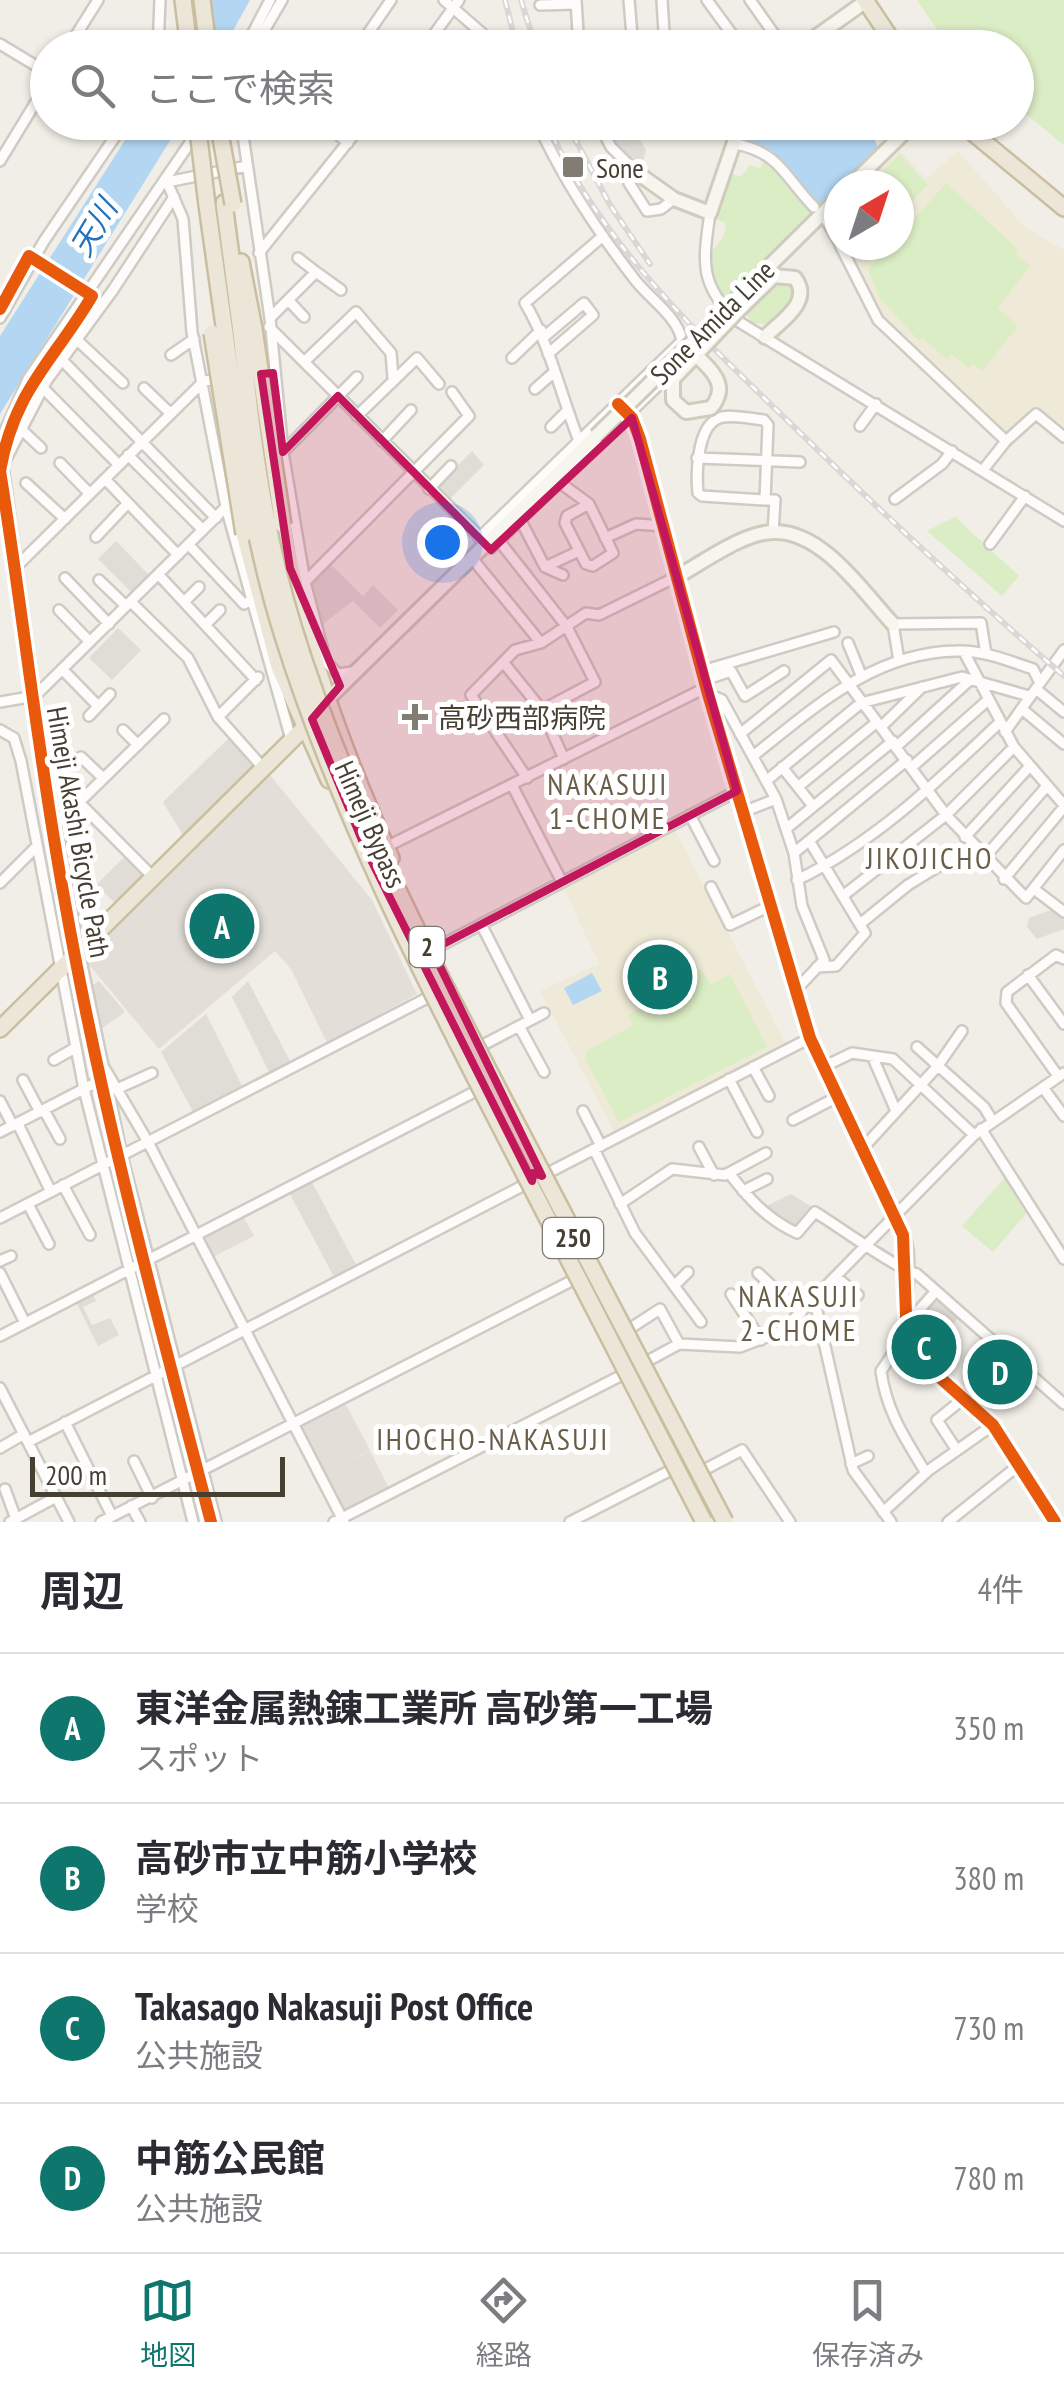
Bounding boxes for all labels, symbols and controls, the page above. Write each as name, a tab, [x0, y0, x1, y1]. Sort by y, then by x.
search box	[30, 30, 1034, 140]
icon: search	[65, 58, 120, 113]
text: ここで検索	[145, 63, 335, 112]
place label: Sone	[596, 149, 644, 186]
marker: Sone	[560, 154, 586, 180]
north arrow	[824, 170, 914, 260]
water label: 天川	[61, 189, 127, 263]
street label: Sone Amida Line	[642, 252, 782, 392]
your location	[417, 517, 468, 568]
place label: 高砂西部病院	[438, 699, 606, 736]
street label: Himeji Akashi Bicycle Path	[39, 704, 119, 960]
marker: 高砂西部病院	[402, 704, 428, 730]
street label: Himeji Bypass	[327, 755, 415, 893]
district label: NAKASUJI 1-CHOME	[547, 764, 669, 837]
district label: JIKOJICHO	[865, 838, 994, 877]
pin: A	[190, 888, 254, 964]
road number: 2	[410, 927, 444, 967]
pin: B	[628, 940, 692, 1014]
road number: 250	[543, 1218, 603, 1258]
district label: NAKASUJI 2-CHOME	[738, 1276, 860, 1349]
pin: C	[892, 1310, 956, 1384]
pin: D	[968, 1334, 1032, 1410]
district label: IHOCHO-NAKASUJI	[376, 1419, 610, 1458]
scale bar	[30, 1452, 285, 1496]
text: 200 m	[45, 1456, 107, 1493]
text: 周辺	[40, 1563, 124, 1618]
text: 4件	[978, 1568, 1024, 1610]
text: 東洋金属熱錬工業所 高砂第一工場	[135, 1683, 713, 1732]
text: A	[64, 1707, 81, 1749]
text: 350 m	[953, 1707, 1024, 1749]
text: スポット	[135, 1737, 263, 1779]
text: 高砂市立中筋小学校	[135, 1833, 477, 1882]
text: B	[65, 1857, 80, 1899]
text: 380 m	[953, 1857, 1024, 1899]
text: 学校	[135, 1887, 199, 1929]
text: Takasago Nakasuji Post Office	[135, 1981, 533, 2030]
text: C	[65, 2007, 80, 2049]
text: 730 m	[953, 2007, 1024, 2049]
text: 公共施設	[135, 2034, 263, 2076]
text: 中筋公民館	[135, 2133, 325, 2182]
text: D	[64, 2157, 81, 2199]
text: 780 m	[953, 2157, 1024, 2199]
text: 公共施設	[135, 2187, 263, 2229]
tab: 地図	[140, 2273, 196, 2373]
tab: 経路	[476, 2273, 532, 2373]
tab: 保存済み	[812, 2273, 924, 2373]

